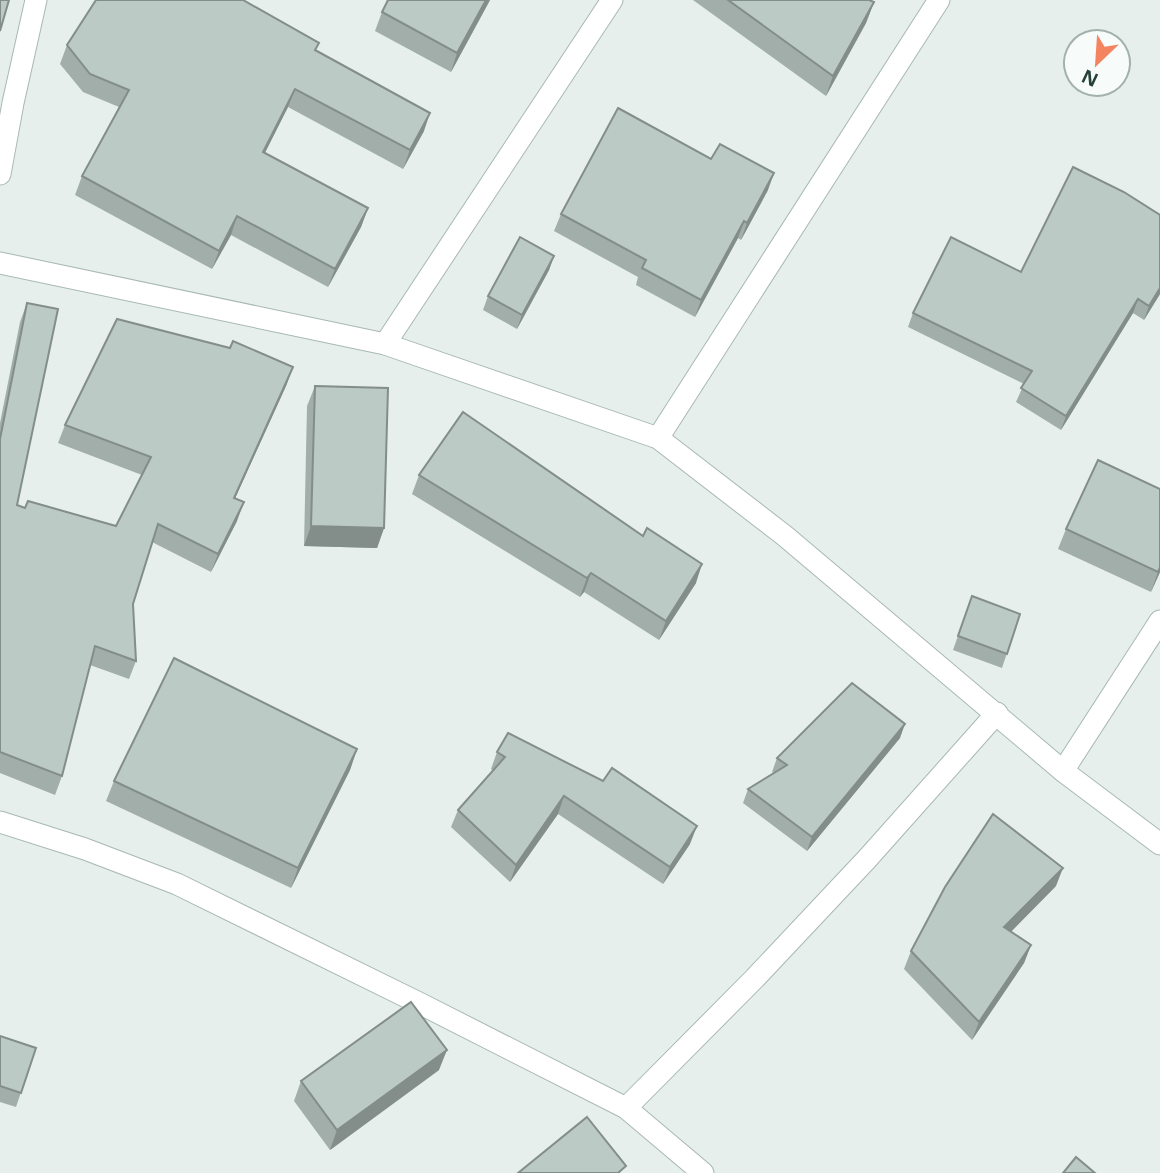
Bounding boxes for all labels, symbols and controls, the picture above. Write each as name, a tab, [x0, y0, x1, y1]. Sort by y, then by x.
north arrow	[1062, 28, 1132, 98]
text: N	[1077, 63, 1102, 93]

